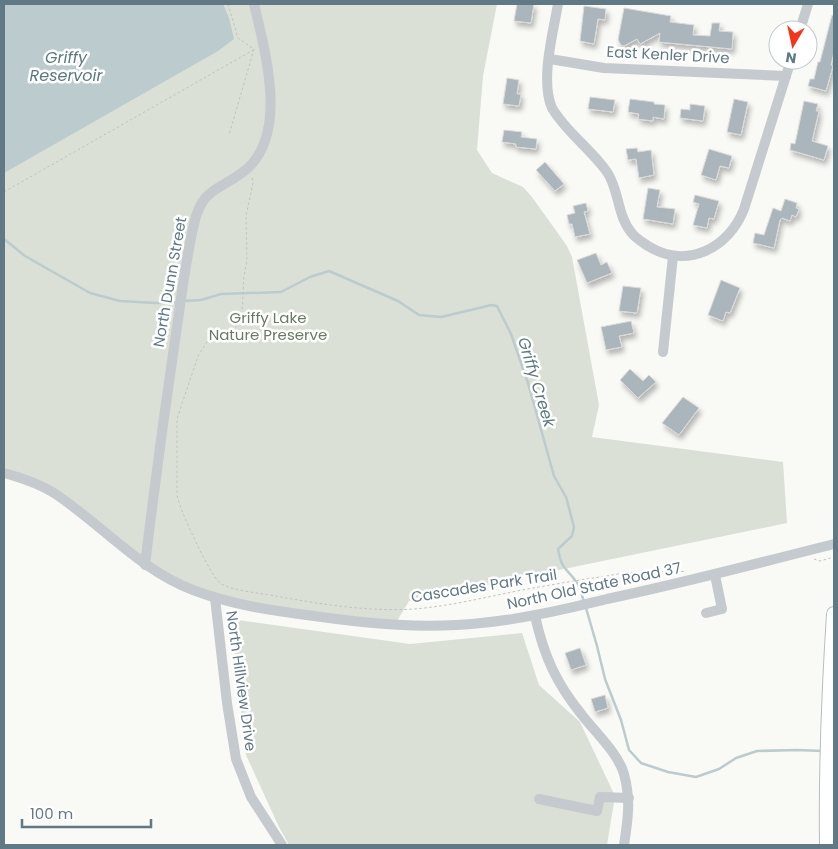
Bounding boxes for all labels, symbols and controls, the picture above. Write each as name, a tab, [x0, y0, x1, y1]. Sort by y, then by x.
north arrow	[768, 20, 818, 70]
street label: East Kenler Drive	[606, 41, 730, 68]
water label: Griffy Reservoir	[29, 46, 104, 87]
text: N	[784, 47, 798, 69]
street label: North Dunn Street	[148, 215, 191, 349]
park label: Griffy Lake Nature Preserve	[209, 307, 327, 345]
water label: Griffy Creek	[512, 334, 561, 431]
street label: North Old State Road 37	[505, 557, 683, 614]
street label: Cascades Park Trail	[409, 564, 558, 607]
street label: North Hillview Drive	[221, 609, 262, 752]
scale bar	[22, 796, 151, 828]
text: 100 m	[30, 803, 73, 824]

